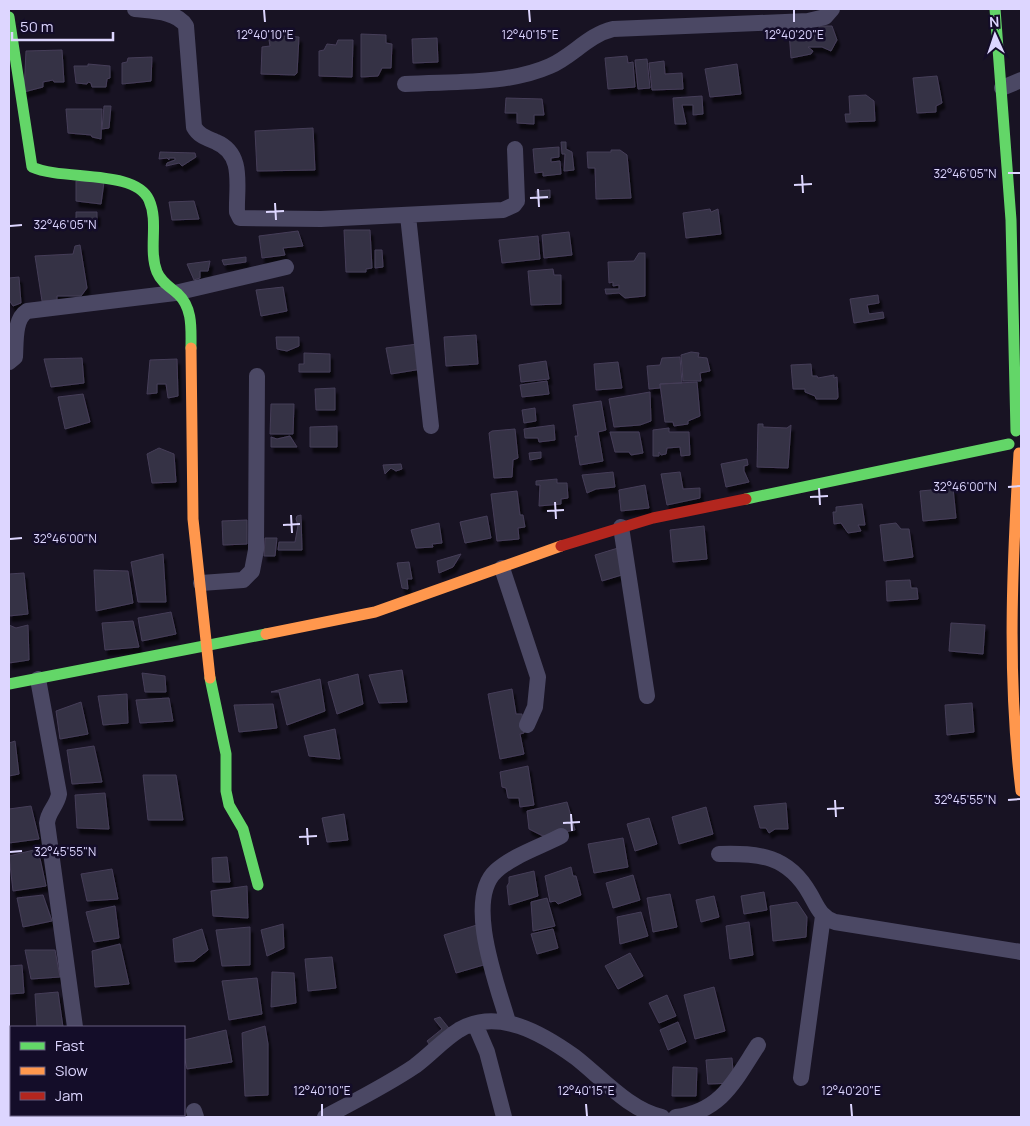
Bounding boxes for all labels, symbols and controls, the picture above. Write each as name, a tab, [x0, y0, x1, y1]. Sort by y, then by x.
scale bar	[12, 10, 114, 42]
north arrow	[970, 10, 1020, 60]
text: N	[989, 12, 1000, 31]
text: 50 m	[20, 16, 54, 37]
text: 12°40'10"E	[236, 26, 294, 43]
text: 12°40'15"E	[501, 26, 559, 43]
text: 12°40'20"E	[764, 26, 824, 43]
text: 32°46'05"N	[933, 165, 997, 182]
text: 32°46'05"N	[33, 216, 97, 233]
text: 32°46'00"N	[933, 478, 997, 495]
text: 32°46'00"N	[33, 530, 97, 547]
text: 32°45'55"N	[934, 791, 996, 808]
text: 32°45'55"N	[34, 843, 96, 860]
legend	[10, 1026, 185, 1116]
text: Fast	[55, 1035, 84, 1056]
text: Slow	[55, 1060, 88, 1081]
text: 12°40'10"E	[293, 1082, 351, 1099]
text: 12°40'15"E	[557, 1082, 615, 1099]
text: 12°40'20"E	[821, 1082, 881, 1099]
text: Jam	[55, 1085, 83, 1106]

